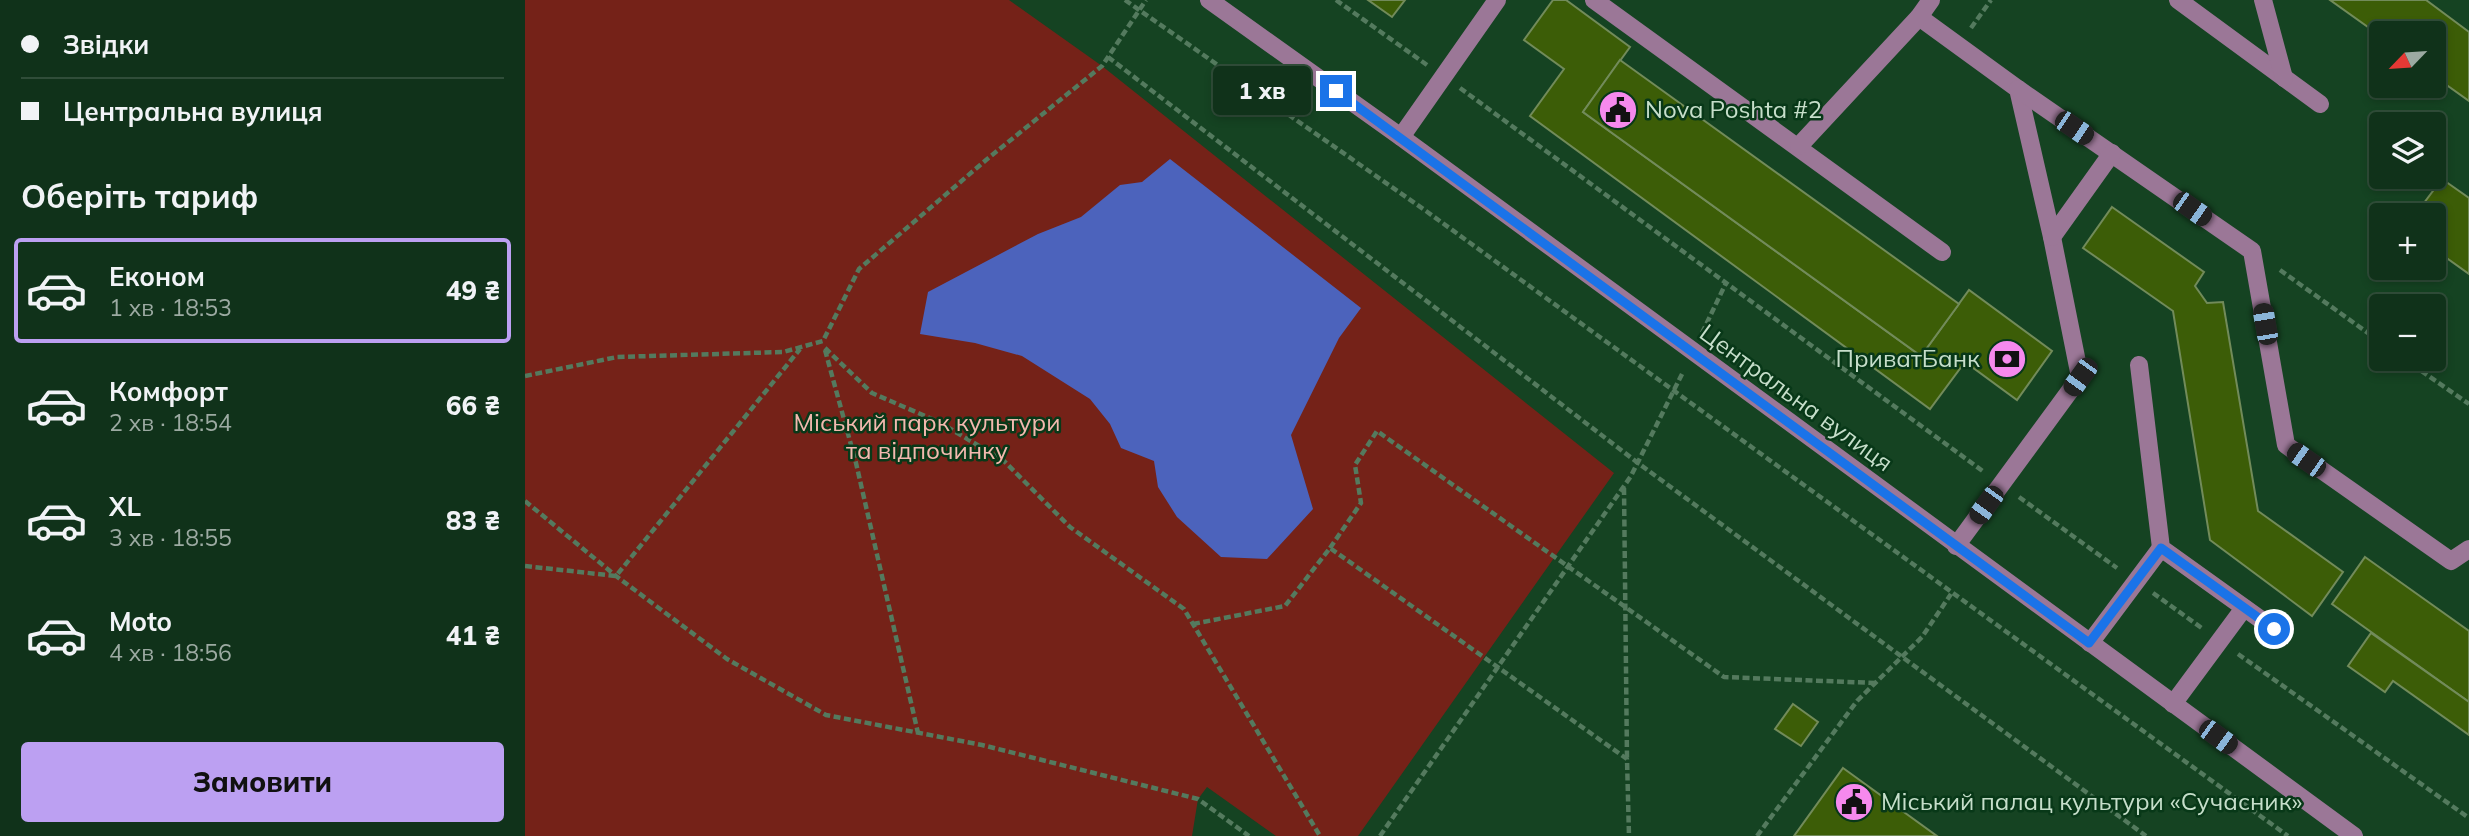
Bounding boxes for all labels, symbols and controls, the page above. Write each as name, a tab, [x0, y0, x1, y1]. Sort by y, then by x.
north arrow	[2369, 21, 2447, 98]
map controls	[2369, 21, 2446, 371]
text: Звідки	[63, 28, 149, 61]
callout: 1 хв	[1213, 66, 1311, 116]
route end	[1320, 75, 1352, 107]
text: 1 хв	[1238, 76, 1286, 105]
public building icon: Nova Poshta #2	[1597, 89, 1639, 131]
place label: Nova Poshta #2	[1645, 94, 1822, 124]
text: Центральна вулиця	[63, 95, 323, 128]
car	[2051, 108, 2098, 148]
button: layers	[2369, 112, 2446, 189]
text: Оберіть тариф	[21, 176, 258, 216]
car	[2169, 188, 2216, 230]
button: +	[2369, 203, 2446, 280]
icon: car	[25, 259, 88, 322]
text: Економ	[109, 260, 205, 293]
text: 49 ₴	[446, 274, 500, 307]
text: 1 хв · 18:53	[109, 293, 232, 322]
button: −	[2369, 294, 2446, 371]
car	[2252, 301, 2279, 347]
street label: Центральна вулиця	[1694, 317, 1899, 477]
bank icon: ПриватБанк	[1986, 338, 2028, 380]
place label: ПриватБанк	[1836, 343, 1980, 373]
car	[2060, 354, 2101, 400]
icon: car	[25, 374, 88, 437]
text: Комфорт	[109, 375, 228, 408]
text: 66 ₴	[446, 389, 500, 422]
park label: Міський парк культури та відпочинку	[794, 407, 1060, 465]
text: 2 хв · 18:54	[109, 408, 232, 437]
car	[2283, 439, 2330, 481]
car	[1966, 482, 2007, 528]
icon: car	[25, 489, 88, 552]
text: XL	[109, 490, 141, 523]
text: 83 ₴	[446, 504, 500, 537]
text: 3 хв · 18:55	[109, 523, 232, 552]
icon: car	[25, 604, 88, 667]
text: Moto	[109, 605, 172, 638]
route start	[2258, 613, 2290, 645]
text: 41 ₴	[446, 619, 500, 652]
text: 4 хв · 18:56	[109, 638, 232, 667]
car	[2195, 716, 2242, 758]
button: Замовити	[21, 742, 504, 822]
public building icon: Міський палац культури «Сучасник»	[1833, 781, 1875, 823]
place label: Міський палац культури «Сучасник»	[1881, 786, 2303, 816]

